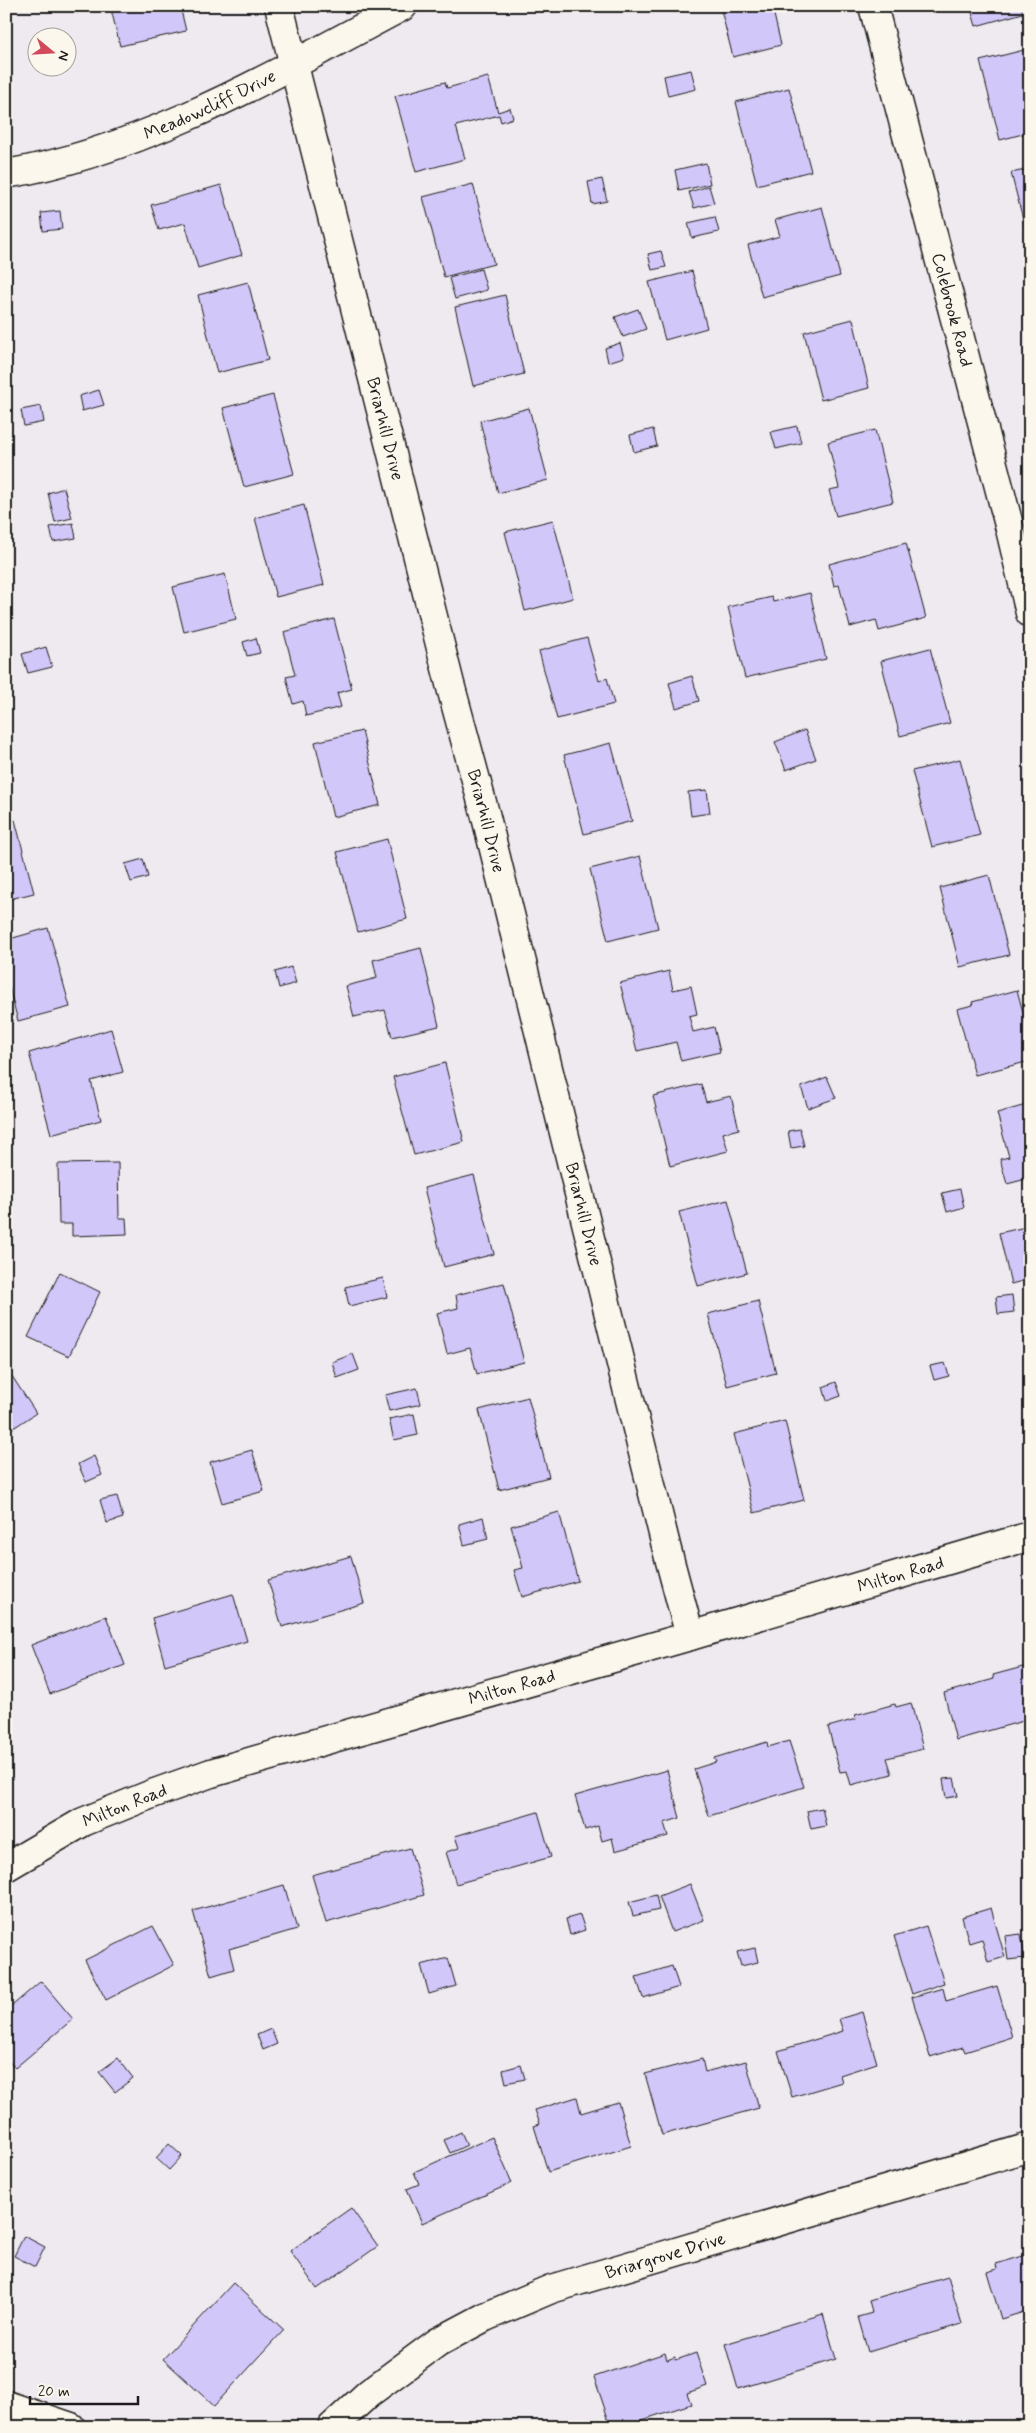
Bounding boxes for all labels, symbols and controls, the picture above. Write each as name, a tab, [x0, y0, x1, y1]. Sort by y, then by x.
north arrow	[28, 28, 78, 78]
text: N	[53, 48, 73, 63]
street label: Meadowcliff Drive	[140, 65, 281, 146]
street label: Colebrook Road	[925, 250, 978, 370]
street label: Briarhill Drive	[360, 375, 409, 483]
street label: Briarhill Drive	[461, 767, 510, 875]
street label: Briarhill Drive	[559, 1160, 607, 1269]
street label: Milton Road	[855, 1551, 947, 1599]
street label: Milton Road	[466, 1664, 558, 1712]
street label: Milton Road	[79, 1779, 170, 1834]
street label: Briargrove Drive	[602, 2227, 729, 2285]
scale bar	[30, 2373, 138, 2405]
text: 20 m	[38, 2382, 70, 2402]

